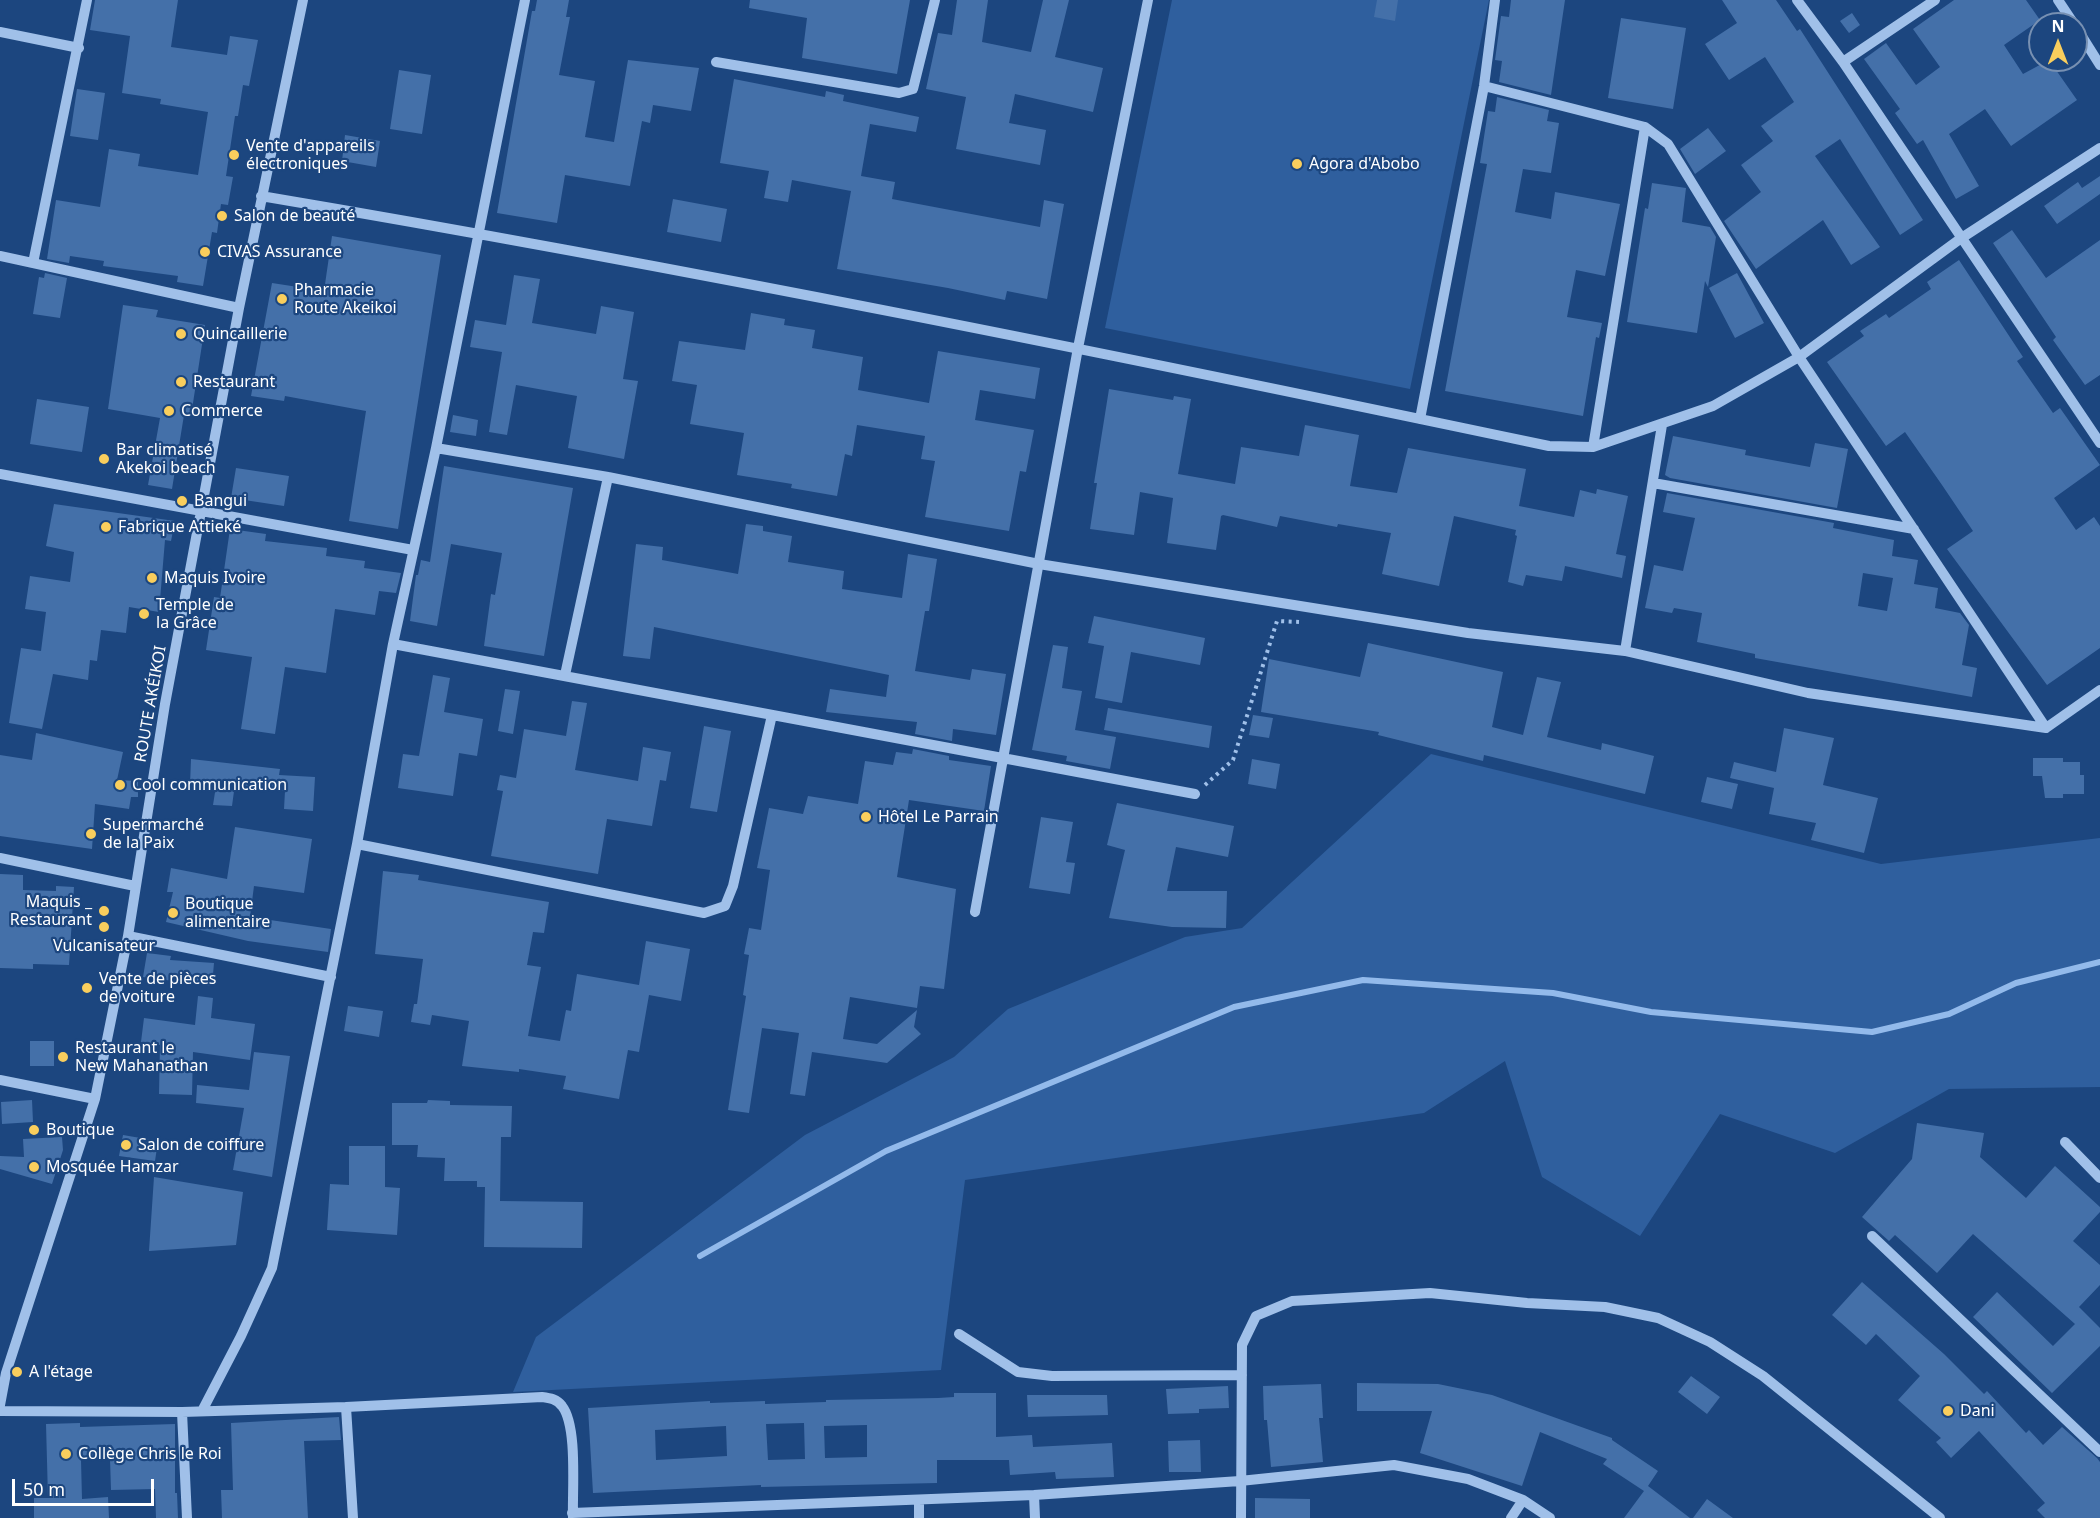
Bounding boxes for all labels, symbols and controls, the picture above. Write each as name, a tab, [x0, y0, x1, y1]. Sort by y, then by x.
north arrow	[2028, 12, 2088, 72]
text: N	[2051, 15, 2065, 37]
place label: Vente d'appareils électroniques	[246, 136, 375, 174]
marker: Vente d'appareils électroniques	[227, 148, 241, 162]
place label: Agora d'Abobo	[1309, 154, 1420, 174]
marker: Agora d'Abobo	[1290, 157, 1304, 171]
place label: Salon de beauté	[234, 206, 355, 226]
marker: Salon de beauté	[215, 209, 229, 223]
place label: CIVAS Assurance	[217, 242, 342, 262]
marker: CIVAS Assurance	[198, 245, 212, 259]
place label: Pharmacie Route Akeikoi	[294, 280, 397, 318]
marker: Pharmacie Route Akeikoi	[275, 292, 289, 306]
place label: Quincaillerie	[193, 324, 287, 344]
marker: Quincaillerie	[174, 327, 188, 341]
place label: Restaurant	[193, 372, 275, 392]
marker: Restaurant	[174, 375, 188, 389]
place label: Commerce	[181, 401, 263, 421]
marker: Commerce	[162, 404, 176, 418]
place label: Bar climatisé Akekoi beach	[116, 440, 216, 478]
marker: Bar climatisé Akekoi beach	[97, 452, 111, 466]
place label: Bangui	[194, 491, 247, 511]
marker: Bangui	[175, 494, 189, 508]
place label: Fabrique Attieké	[118, 517, 241, 537]
marker: Fabrique Attieké	[99, 520, 113, 534]
place label: Maquis Ivoire	[164, 568, 266, 588]
marker: Maquis Ivoire	[145, 571, 159, 585]
place label: Temple de la Grâce	[156, 595, 234, 633]
marker: Temple de la Grâce	[137, 607, 151, 621]
street label: ROUTE AKÉIKOI	[131, 644, 171, 764]
place label: Cool communication	[132, 775, 287, 795]
marker: Cool communication	[113, 778, 127, 792]
place label: Hôtel Le Parrain	[878, 807, 999, 827]
marker: Hôtel Le Parrain	[859, 810, 873, 824]
place label: Supermarché de la Paix	[103, 815, 204, 853]
marker: Supermarché de la Paix	[84, 827, 98, 841]
place label: Maquis _ Restaurant	[10, 892, 92, 930]
place label: Boutique alimentaire	[185, 894, 270, 932]
marker: Maquis _ Restaurant	[97, 904, 111, 918]
marker: Boutique alimentaire	[166, 906, 180, 920]
marker: Vulcanisateur	[97, 920, 111, 934]
place label: Vulcanisateur	[53, 936, 155, 956]
place label: Vente de pièces de voiture	[99, 969, 217, 1007]
marker: Vente de pièces de voiture	[80, 981, 94, 995]
place label: Restaurant le New Mahanathan	[75, 1038, 208, 1076]
marker: Restaurant le New Mahanathan	[56, 1050, 70, 1064]
place label: Boutique	[46, 1120, 115, 1140]
marker: Boutique	[27, 1123, 41, 1137]
place label: Salon de coiffure	[138, 1135, 264, 1155]
marker: Salon de coiffure	[119, 1138, 133, 1152]
place label: Mosquée Hamzar	[46, 1157, 179, 1177]
marker: Mosquée Hamzar	[27, 1160, 41, 1174]
place label: A l'étage	[29, 1362, 93, 1382]
marker: A l'étage	[10, 1365, 24, 1379]
place label: Dani	[1960, 1401, 1995, 1421]
marker: Dani	[1941, 1404, 1955, 1418]
place label: Collège Chris le Roi	[78, 1444, 222, 1464]
marker: Collège Chris le Roi	[59, 1447, 73, 1461]
scale bar	[15, 1467, 158, 1505]
text: 50 m	[23, 1477, 65, 1501]

